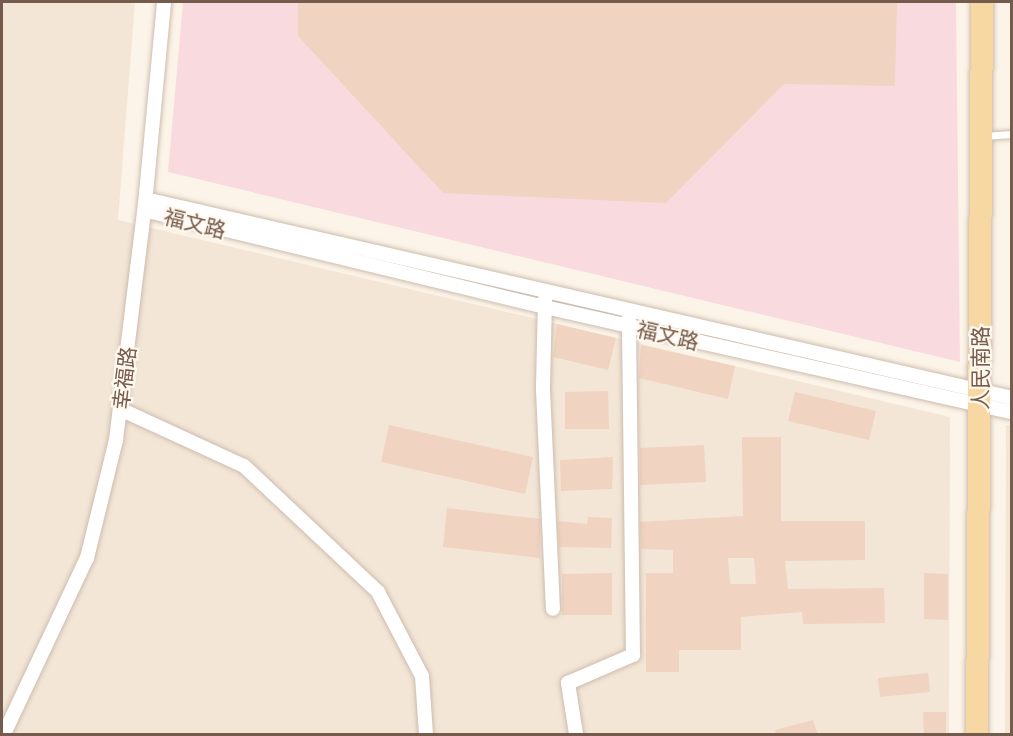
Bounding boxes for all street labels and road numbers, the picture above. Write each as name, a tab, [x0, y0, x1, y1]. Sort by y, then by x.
street label: 福文路	[161, 203, 229, 243]
street label: 福文路	[634, 316, 702, 354]
street label: 人民南路	[967, 326, 993, 410]
street label: 幸福路	[108, 345, 140, 411]

